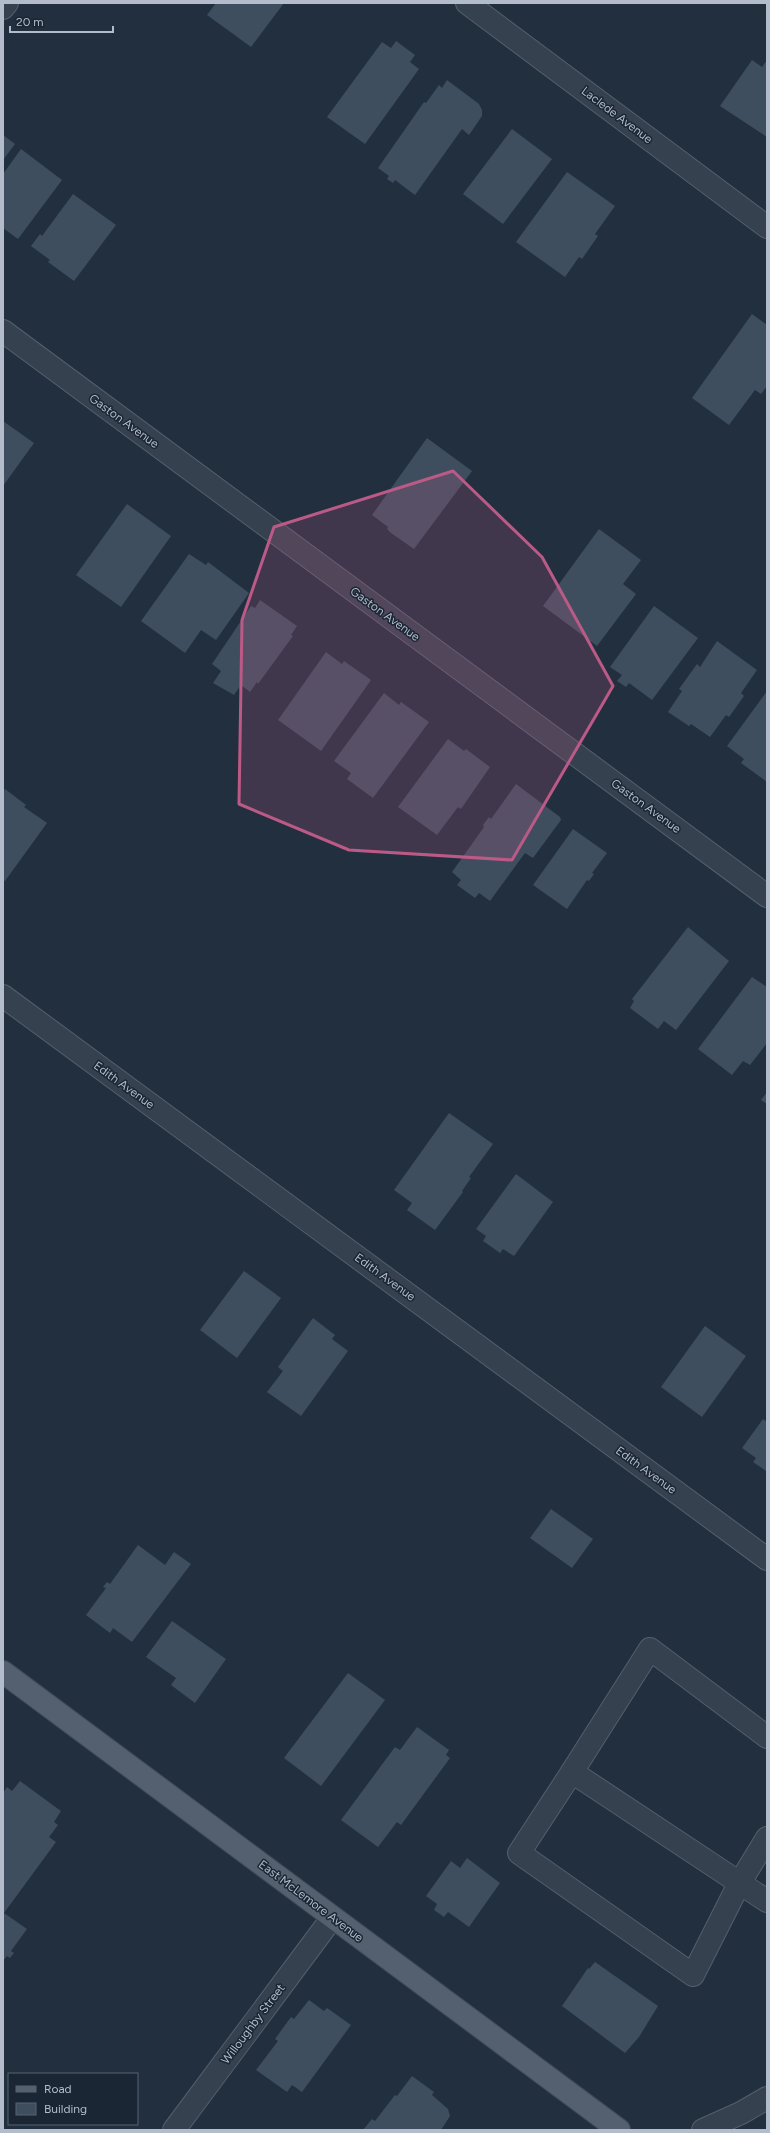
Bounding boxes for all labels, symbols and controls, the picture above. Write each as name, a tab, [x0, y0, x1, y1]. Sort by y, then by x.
scale bar	[10, 8, 113, 34]
text: 20 m	[16, 15, 44, 29]
street label: Laclede Avenue	[579, 84, 656, 146]
street label: Gaston Avenue	[86, 391, 162, 451]
street label: Gaston Avenue	[347, 584, 423, 644]
street label: Gaston Avenue	[608, 776, 684, 836]
street label: Edith Avenue	[91, 1058, 157, 1112]
street label: Edith Avenue	[352, 1250, 418, 1304]
street label: Edith Avenue	[613, 1443, 679, 1497]
street label: East McLemore Avenue	[256, 1857, 366, 1945]
street label: Willoughby Street	[218, 1981, 288, 2067]
legend	[8, 2073, 138, 2125]
text: Road	[44, 2082, 72, 2096]
text: Building	[44, 2102, 87, 2116]

